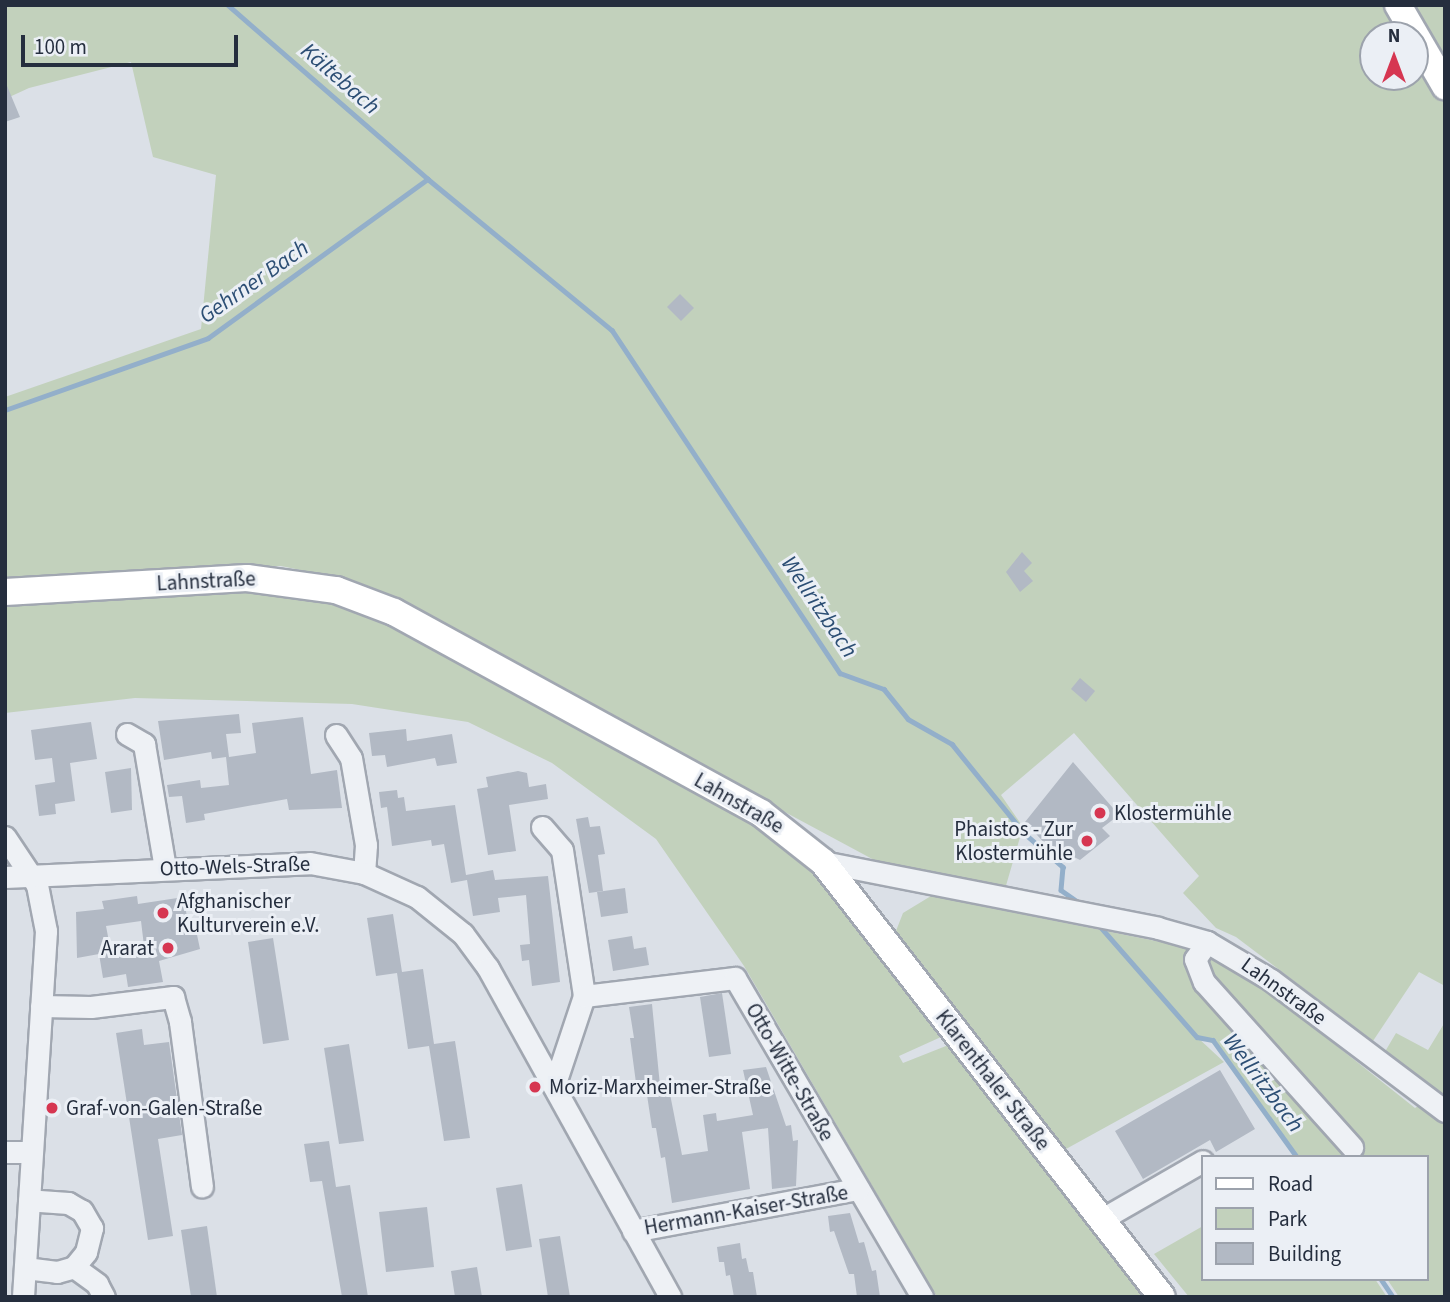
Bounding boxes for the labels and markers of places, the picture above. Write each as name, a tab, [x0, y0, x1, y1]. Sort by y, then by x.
place label: Klostermühle	[1114, 800, 1232, 826]
marker: Klostermühle	[1092, 805, 1108, 821]
place label: Phaistos - Zur Klostermühle	[954, 816, 1073, 866]
marker: Phaistos - Zur Klostermühle	[1079, 833, 1095, 849]
place label: Afghanischer Kulturverein e.V.	[177, 888, 319, 938]
marker: Afghanischer Kulturverein e.V.	[155, 905, 171, 921]
place label: Ararat	[101, 935, 154, 961]
marker: Ararat	[160, 940, 176, 956]
place label: Moriz-Marxheimer-Straße	[549, 1074, 771, 1100]
marker: Moriz-Marxheimer-Straße	[527, 1079, 543, 1095]
place label: Graf-von-Galen-Straße	[66, 1095, 262, 1121]
marker: Graf-von-Galen-Straße	[44, 1100, 60, 1116]

